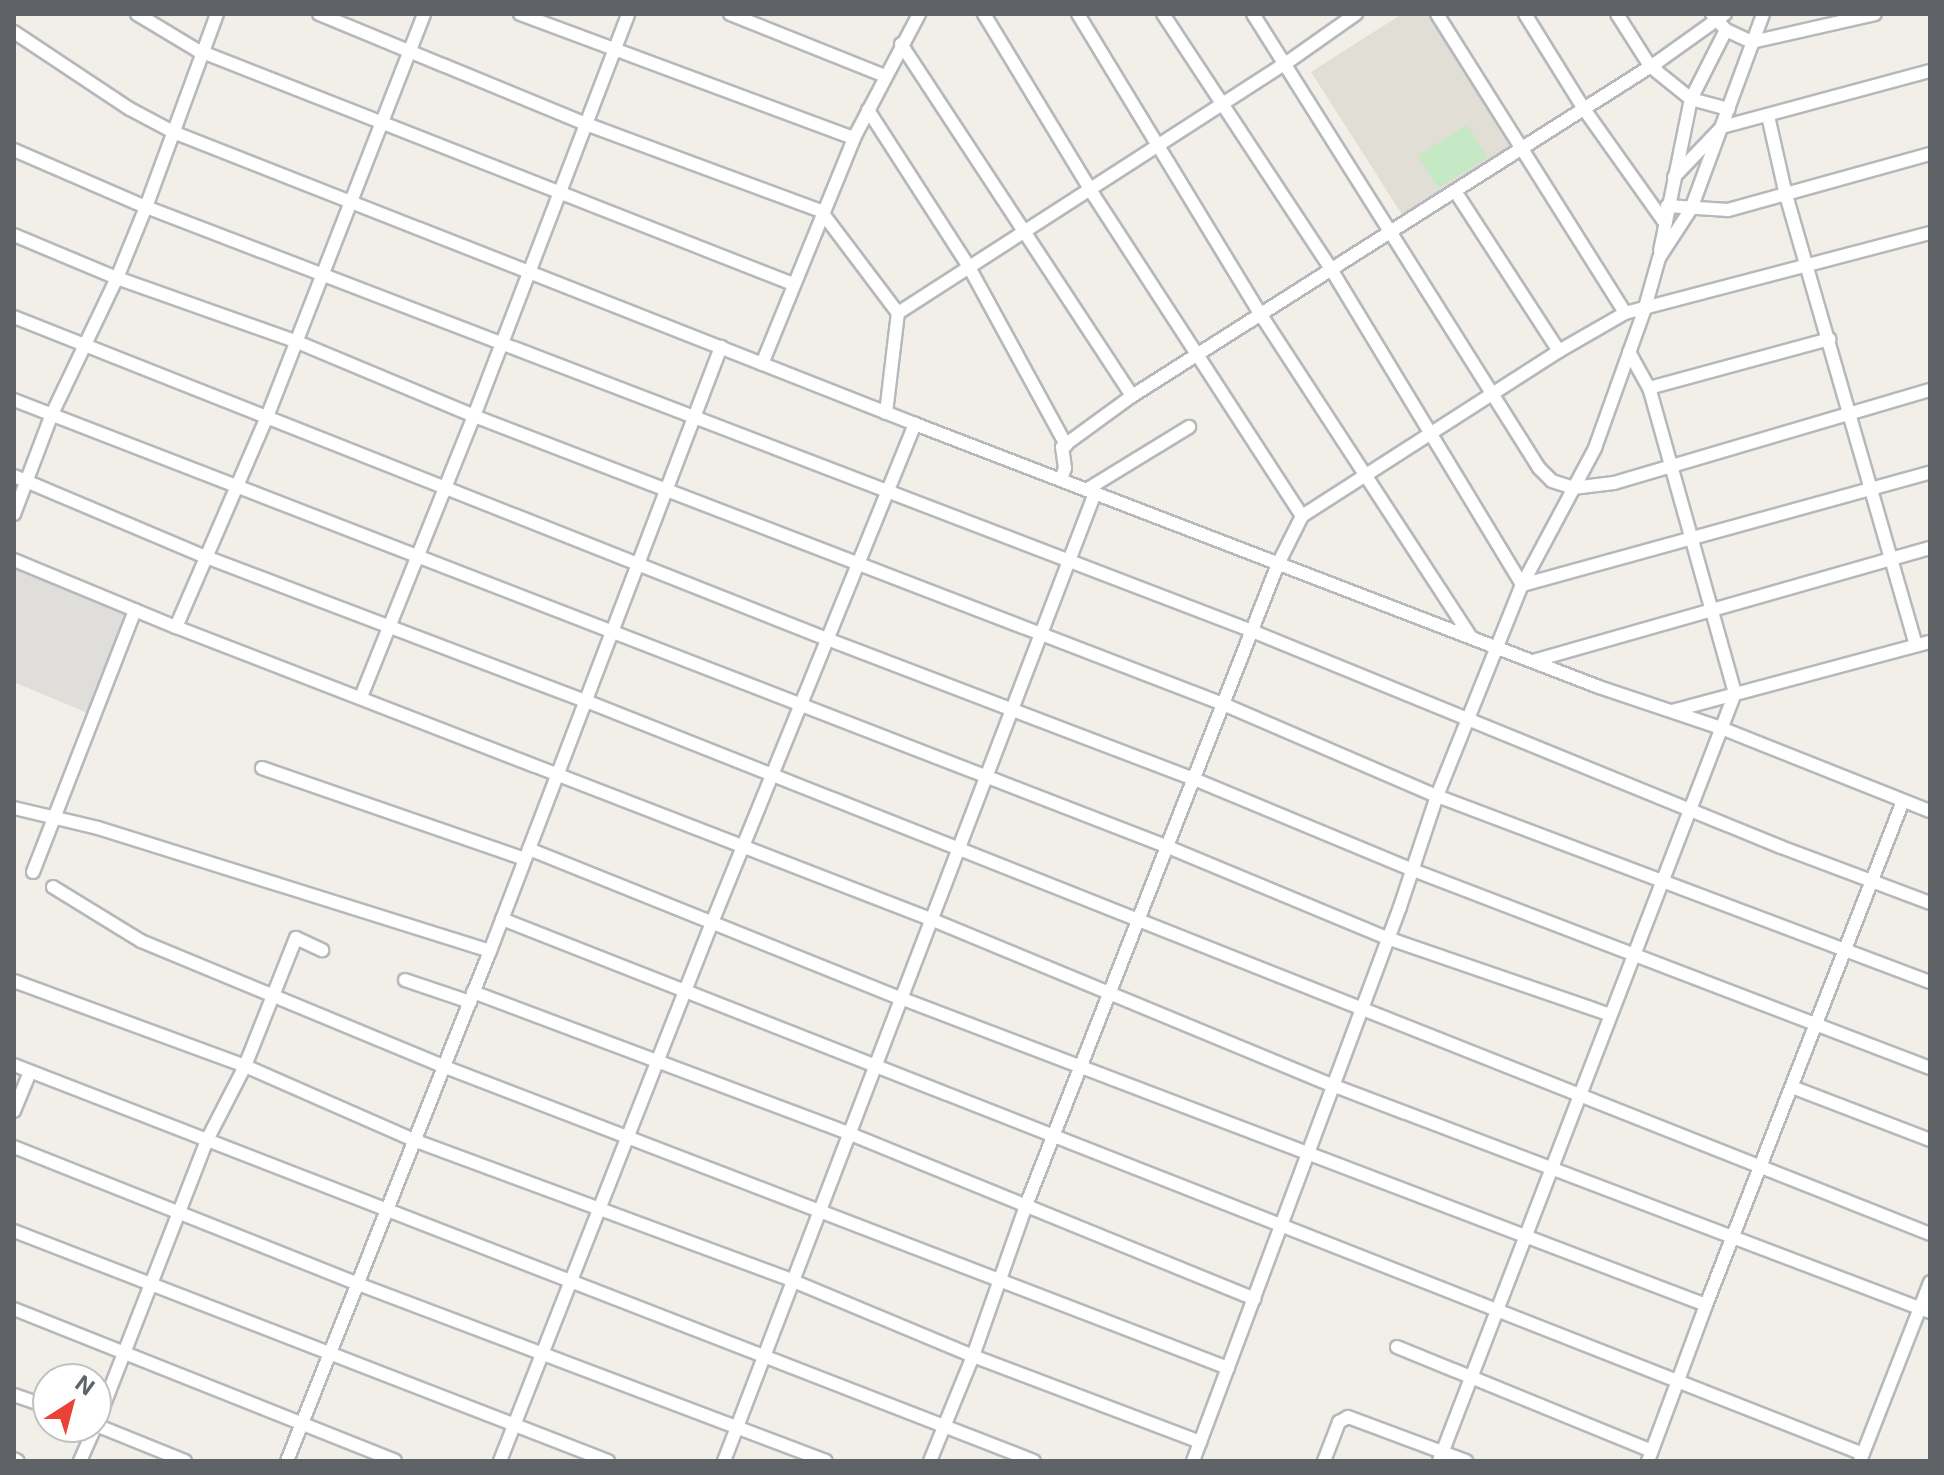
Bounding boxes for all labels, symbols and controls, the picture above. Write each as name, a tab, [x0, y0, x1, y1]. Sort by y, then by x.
north arrow	[32, 1363, 112, 1443]
text: N	[71, 1370, 99, 1401]

